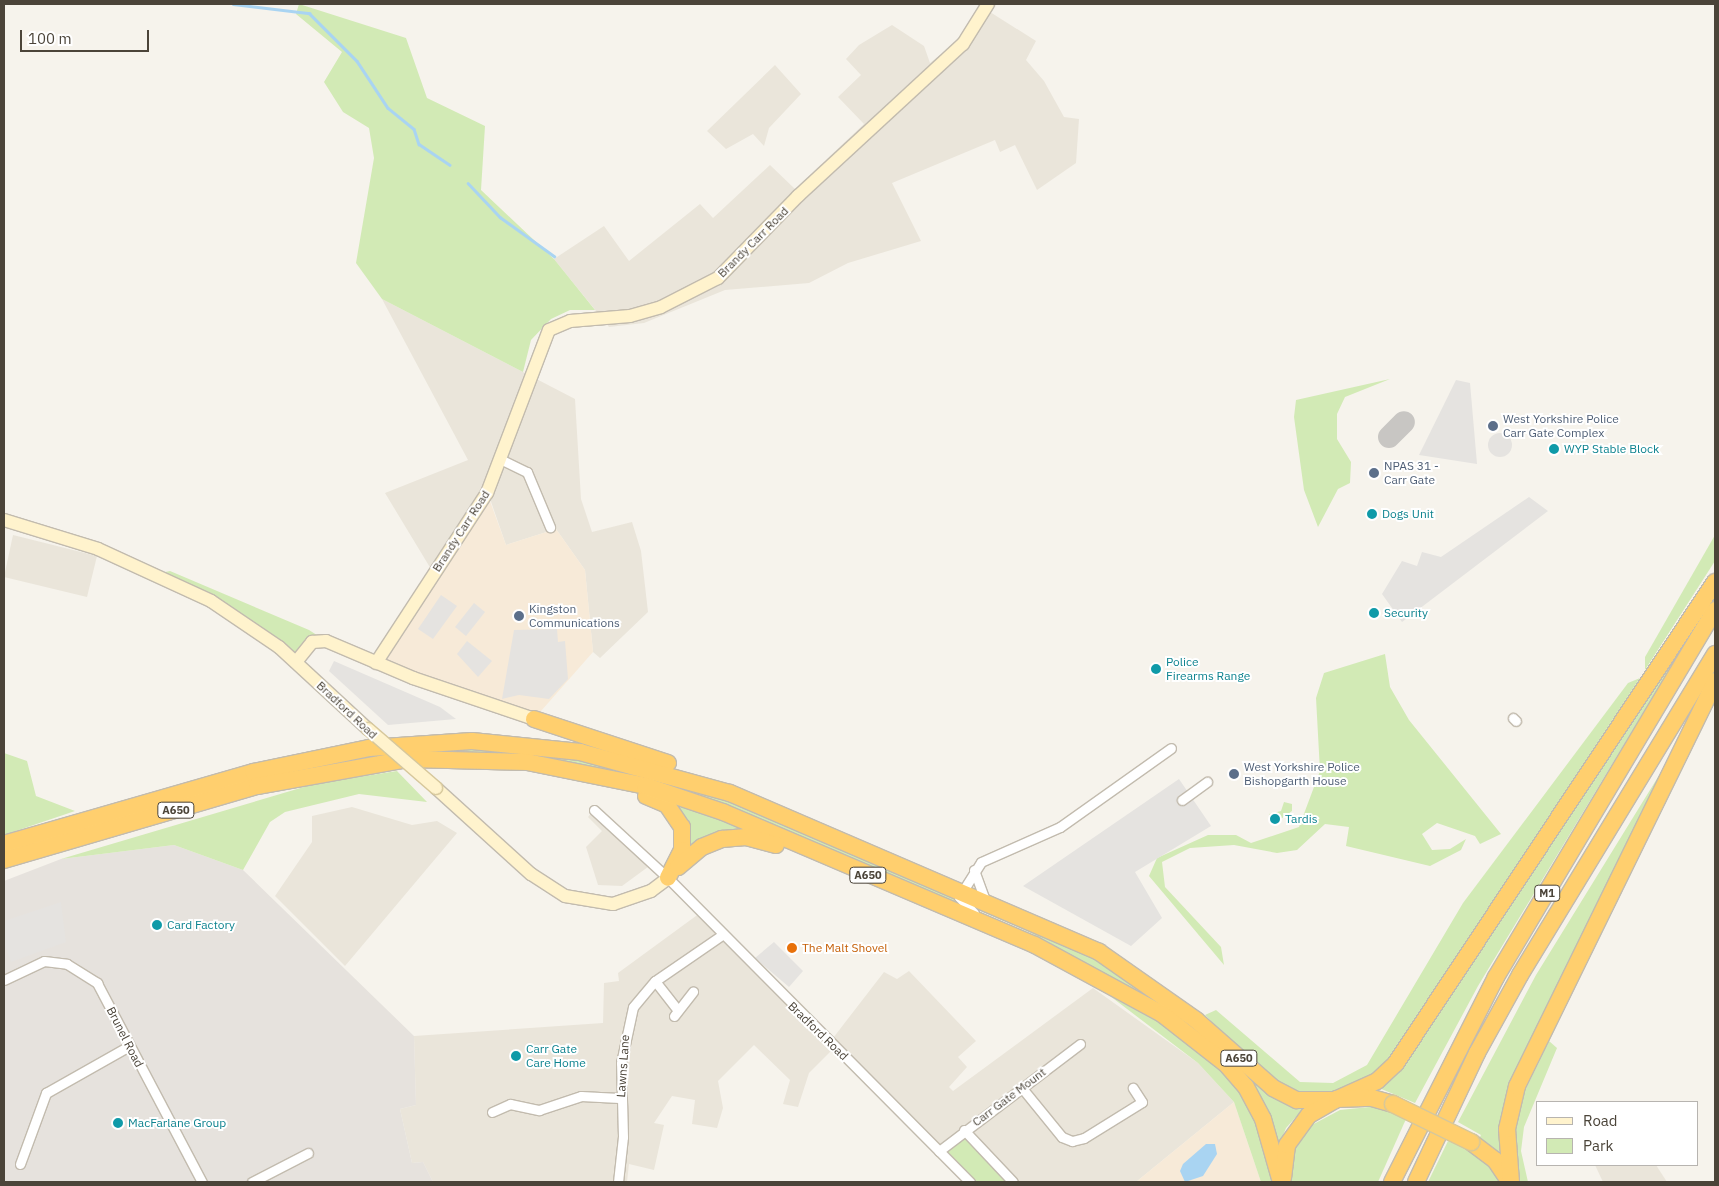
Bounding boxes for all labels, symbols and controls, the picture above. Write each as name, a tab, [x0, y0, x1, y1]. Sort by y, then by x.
scale bar	[22, 20, 151, 52]
text: 100 m	[28, 29, 72, 48]
street label: Brandy Carr Road	[715, 204, 791, 280]
place label: West Yorkshire Police Carr Gate Complex	[1503, 412, 1619, 440]
marker: West Yorkshire Police Carr Gate Complex	[1487, 420, 1499, 432]
place label: WYP Stable Block	[1564, 442, 1659, 456]
marker: WYP Stable Block	[1548, 443, 1560, 455]
place label: NPAS 31 - Carr Gate	[1384, 459, 1439, 487]
marker: NPAS 31 - Carr Gate	[1368, 467, 1380, 479]
street label: Brandy Carr Road	[429, 488, 493, 574]
place label: Dogs Unit	[1382, 507, 1434, 521]
marker: Dogs Unit	[1366, 508, 1378, 520]
place label: Kingston Communications	[529, 602, 620, 630]
place label: Security	[1384, 606, 1428, 620]
marker: Security	[1368, 607, 1380, 619]
marker: Kingston Communications	[513, 610, 525, 622]
place label: Police Firearms Range	[1166, 655, 1250, 683]
marker: Police Firearms Range	[1150, 663, 1162, 675]
street label: Bradford Road	[314, 678, 380, 742]
place label: West Yorkshire Police Bishopgarth House	[1244, 760, 1360, 788]
marker: West Yorkshire Police Bishopgarth House	[1228, 768, 1240, 780]
road number: A650	[157, 802, 195, 818]
place label: Tardis	[1285, 812, 1318, 826]
marker: Tardis	[1269, 813, 1281, 825]
road number: A650	[849, 866, 887, 884]
road number: M1	[1533, 884, 1561, 901]
place label: Card Factory	[167, 918, 235, 932]
marker: Card Factory	[151, 919, 163, 931]
place label: The Malt Shovel	[802, 941, 888, 955]
marker: The Malt Shovel	[786, 942, 798, 954]
street label: Bradford Road	[785, 999, 851, 1063]
street label: Brunel Road	[104, 1004, 146, 1070]
street label: Lawns Lane	[614, 1034, 632, 1098]
place label: Carr Gate Care Home	[526, 1042, 586, 1070]
marker: Carr Gate Care Home	[510, 1050, 522, 1062]
road number: A650	[1220, 1050, 1258, 1066]
street label: Carr Gate Mount	[969, 1065, 1049, 1129]
legend	[1536, 1101, 1699, 1166]
text: Road	[1583, 1111, 1618, 1130]
place label: MacFarlane Group	[128, 1116, 226, 1130]
marker: MacFarlane Group	[112, 1117, 124, 1129]
text: Park	[1583, 1136, 1613, 1155]

